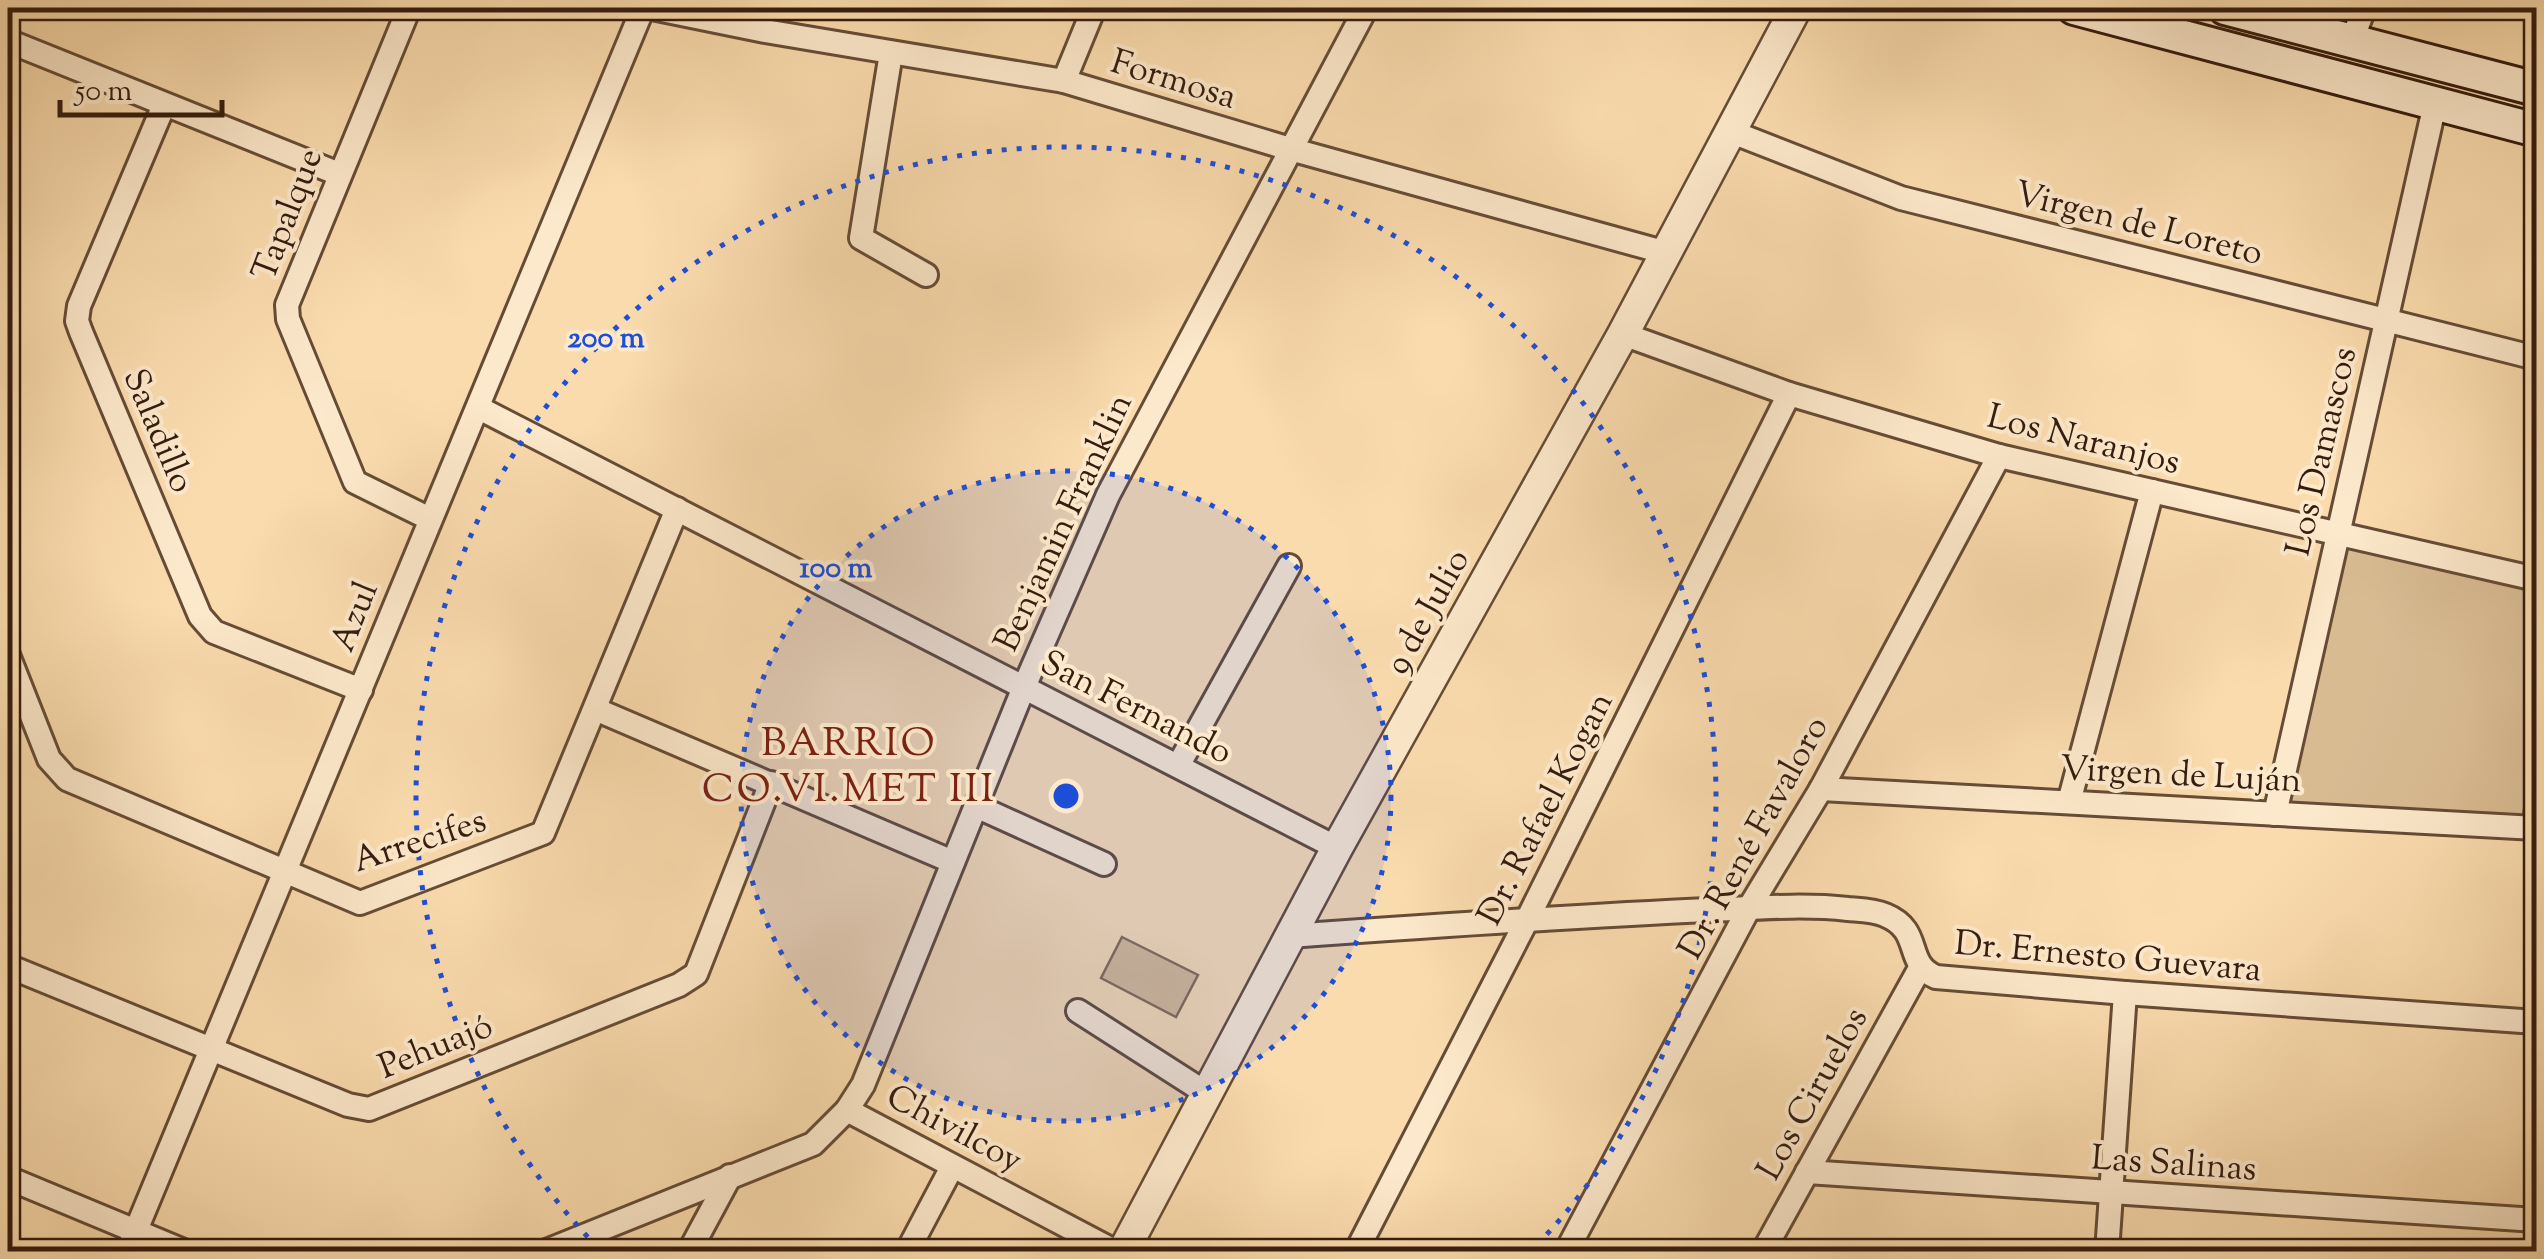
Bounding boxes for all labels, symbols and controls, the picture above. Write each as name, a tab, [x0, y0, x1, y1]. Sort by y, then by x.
street label: Formosa	[1104, 38, 1242, 125]
scale bar	[60, 55, 222, 117]
text: 50 m	[73, 71, 133, 114]
street label: Tapalque	[241, 142, 338, 289]
street label: Virgen de Loreto	[2009, 170, 2268, 281]
text: 200 m	[568, 318, 645, 361]
street label: Los Damascos	[2275, 342, 2372, 561]
street label: Saladillo	[108, 361, 206, 501]
street label: Benjamin Franklin	[983, 386, 1147, 661]
street label: Los Naranjos	[1981, 393, 2185, 490]
street label: 9 de Julio	[1374, 541, 1484, 685]
text: 100 m	[800, 548, 873, 591]
street label: Azul	[319, 574, 393, 660]
street label: San Fernando	[1031, 639, 1240, 779]
street label: Dr. Rafael Kogan	[1466, 684, 1628, 935]
street label: Dr. René Favaloro	[1667, 708, 1843, 970]
district label: BARRIO CO.VI.MET III	[702, 717, 996, 820]
street label: Virgen de Luján	[2059, 745, 2303, 808]
centre of rings	[1048, 778, 1084, 814]
street label: Arrecifes	[347, 797, 493, 888]
street label: Dr. Ernesto Guevara	[1952, 920, 2263, 997]
street label: Los Ciruelos	[1746, 999, 1883, 1190]
street label: Pehuajó	[371, 1002, 501, 1094]
street label: Chivilcoy	[876, 1073, 1030, 1187]
street label: Las Salinas	[2089, 1134, 2258, 1197]

